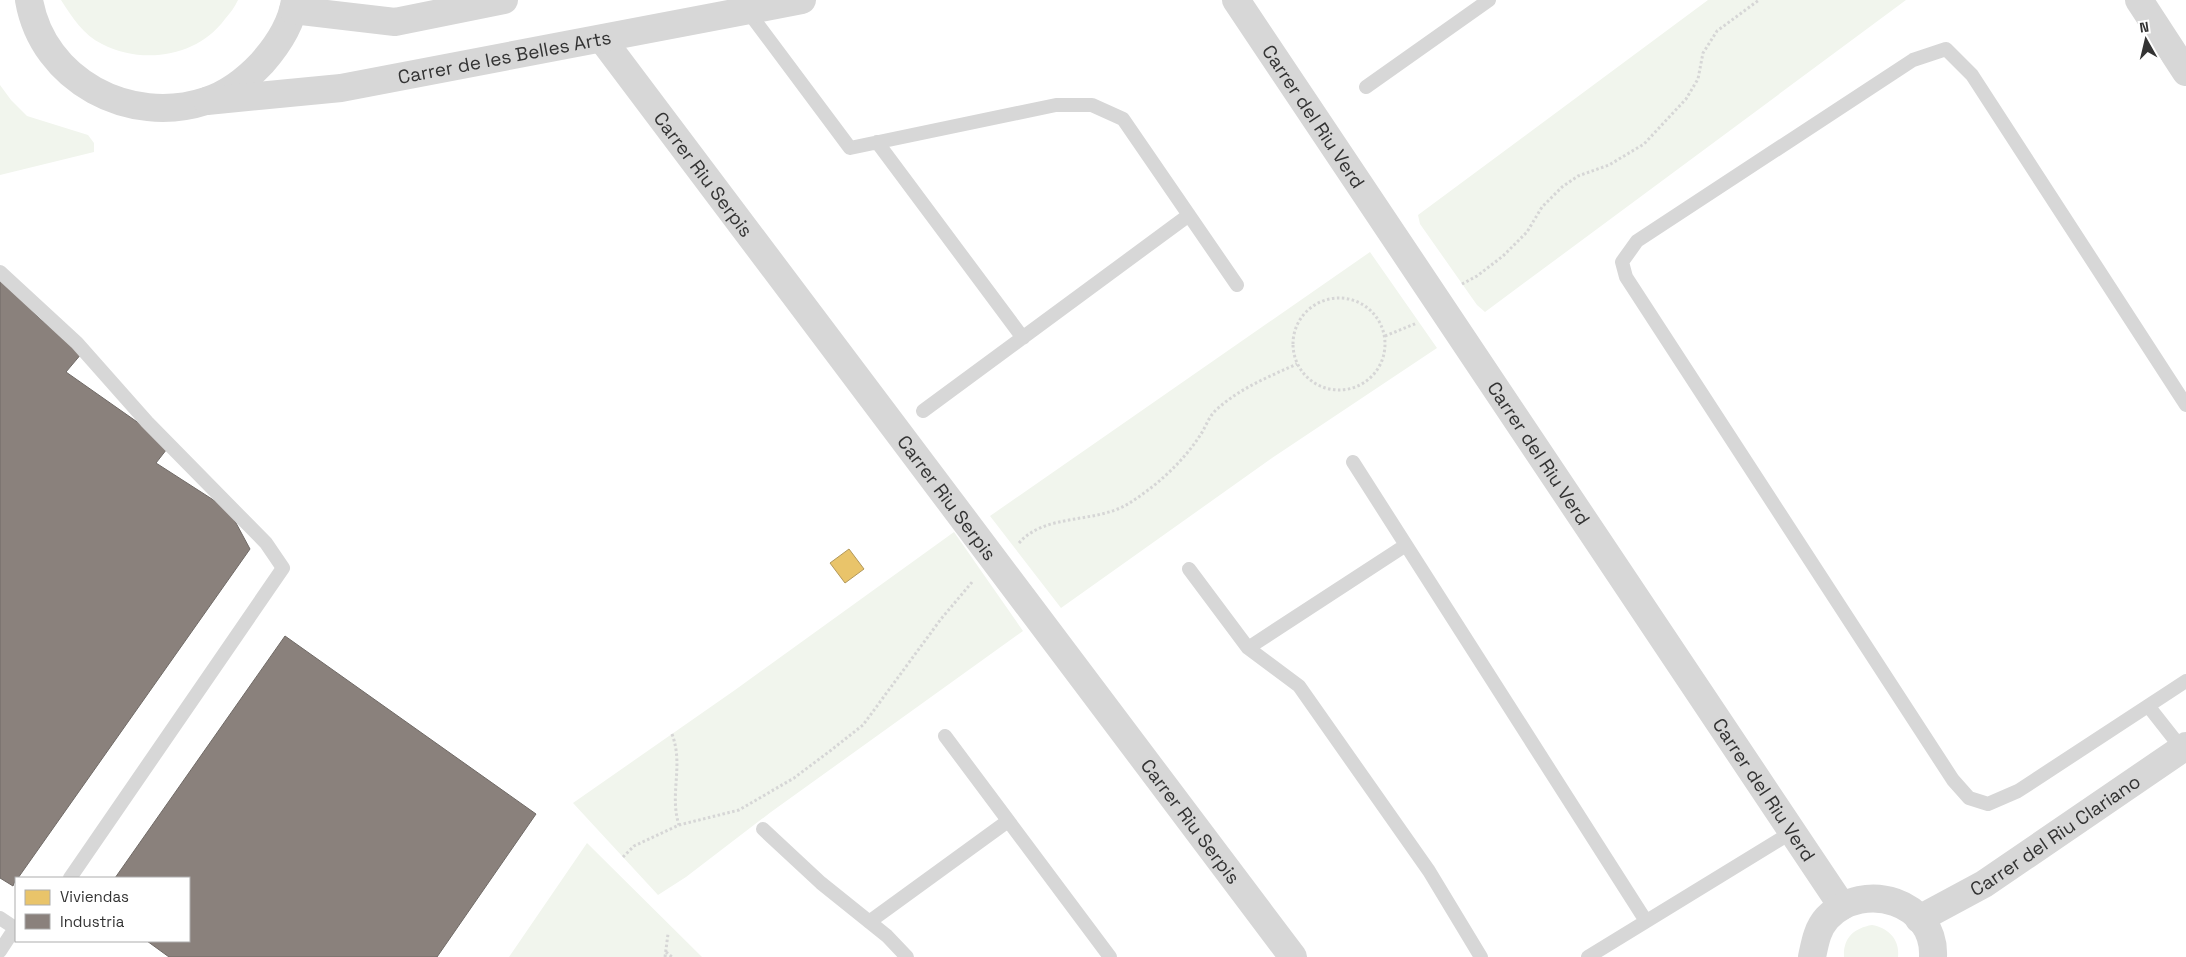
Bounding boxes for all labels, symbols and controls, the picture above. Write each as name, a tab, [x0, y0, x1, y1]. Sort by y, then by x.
north arrow	[2121, 15, 2171, 65]
text: N	[2138, 18, 2150, 37]
street label: Carrer de les Belles Arts	[396, 25, 613, 90]
street label: Carrer del Riu Verd	[1256, 40, 1370, 193]
street label: Carrer Riu Serpis	[648, 107, 759, 242]
street label: Carrer del Riu Verd	[1482, 377, 1596, 530]
street label: Carrer Riu Serpis	[892, 430, 1002, 566]
street label: Carrer del Riu Verd	[1707, 713, 1821, 867]
street label: Carrer Riu Serpis	[1135, 754, 1246, 889]
street label: Carrer del Riu Clariano	[1966, 769, 2145, 902]
legend	[15, 877, 190, 942]
text: Viviendas	[60, 887, 129, 906]
text: Industria	[60, 912, 125, 931]

